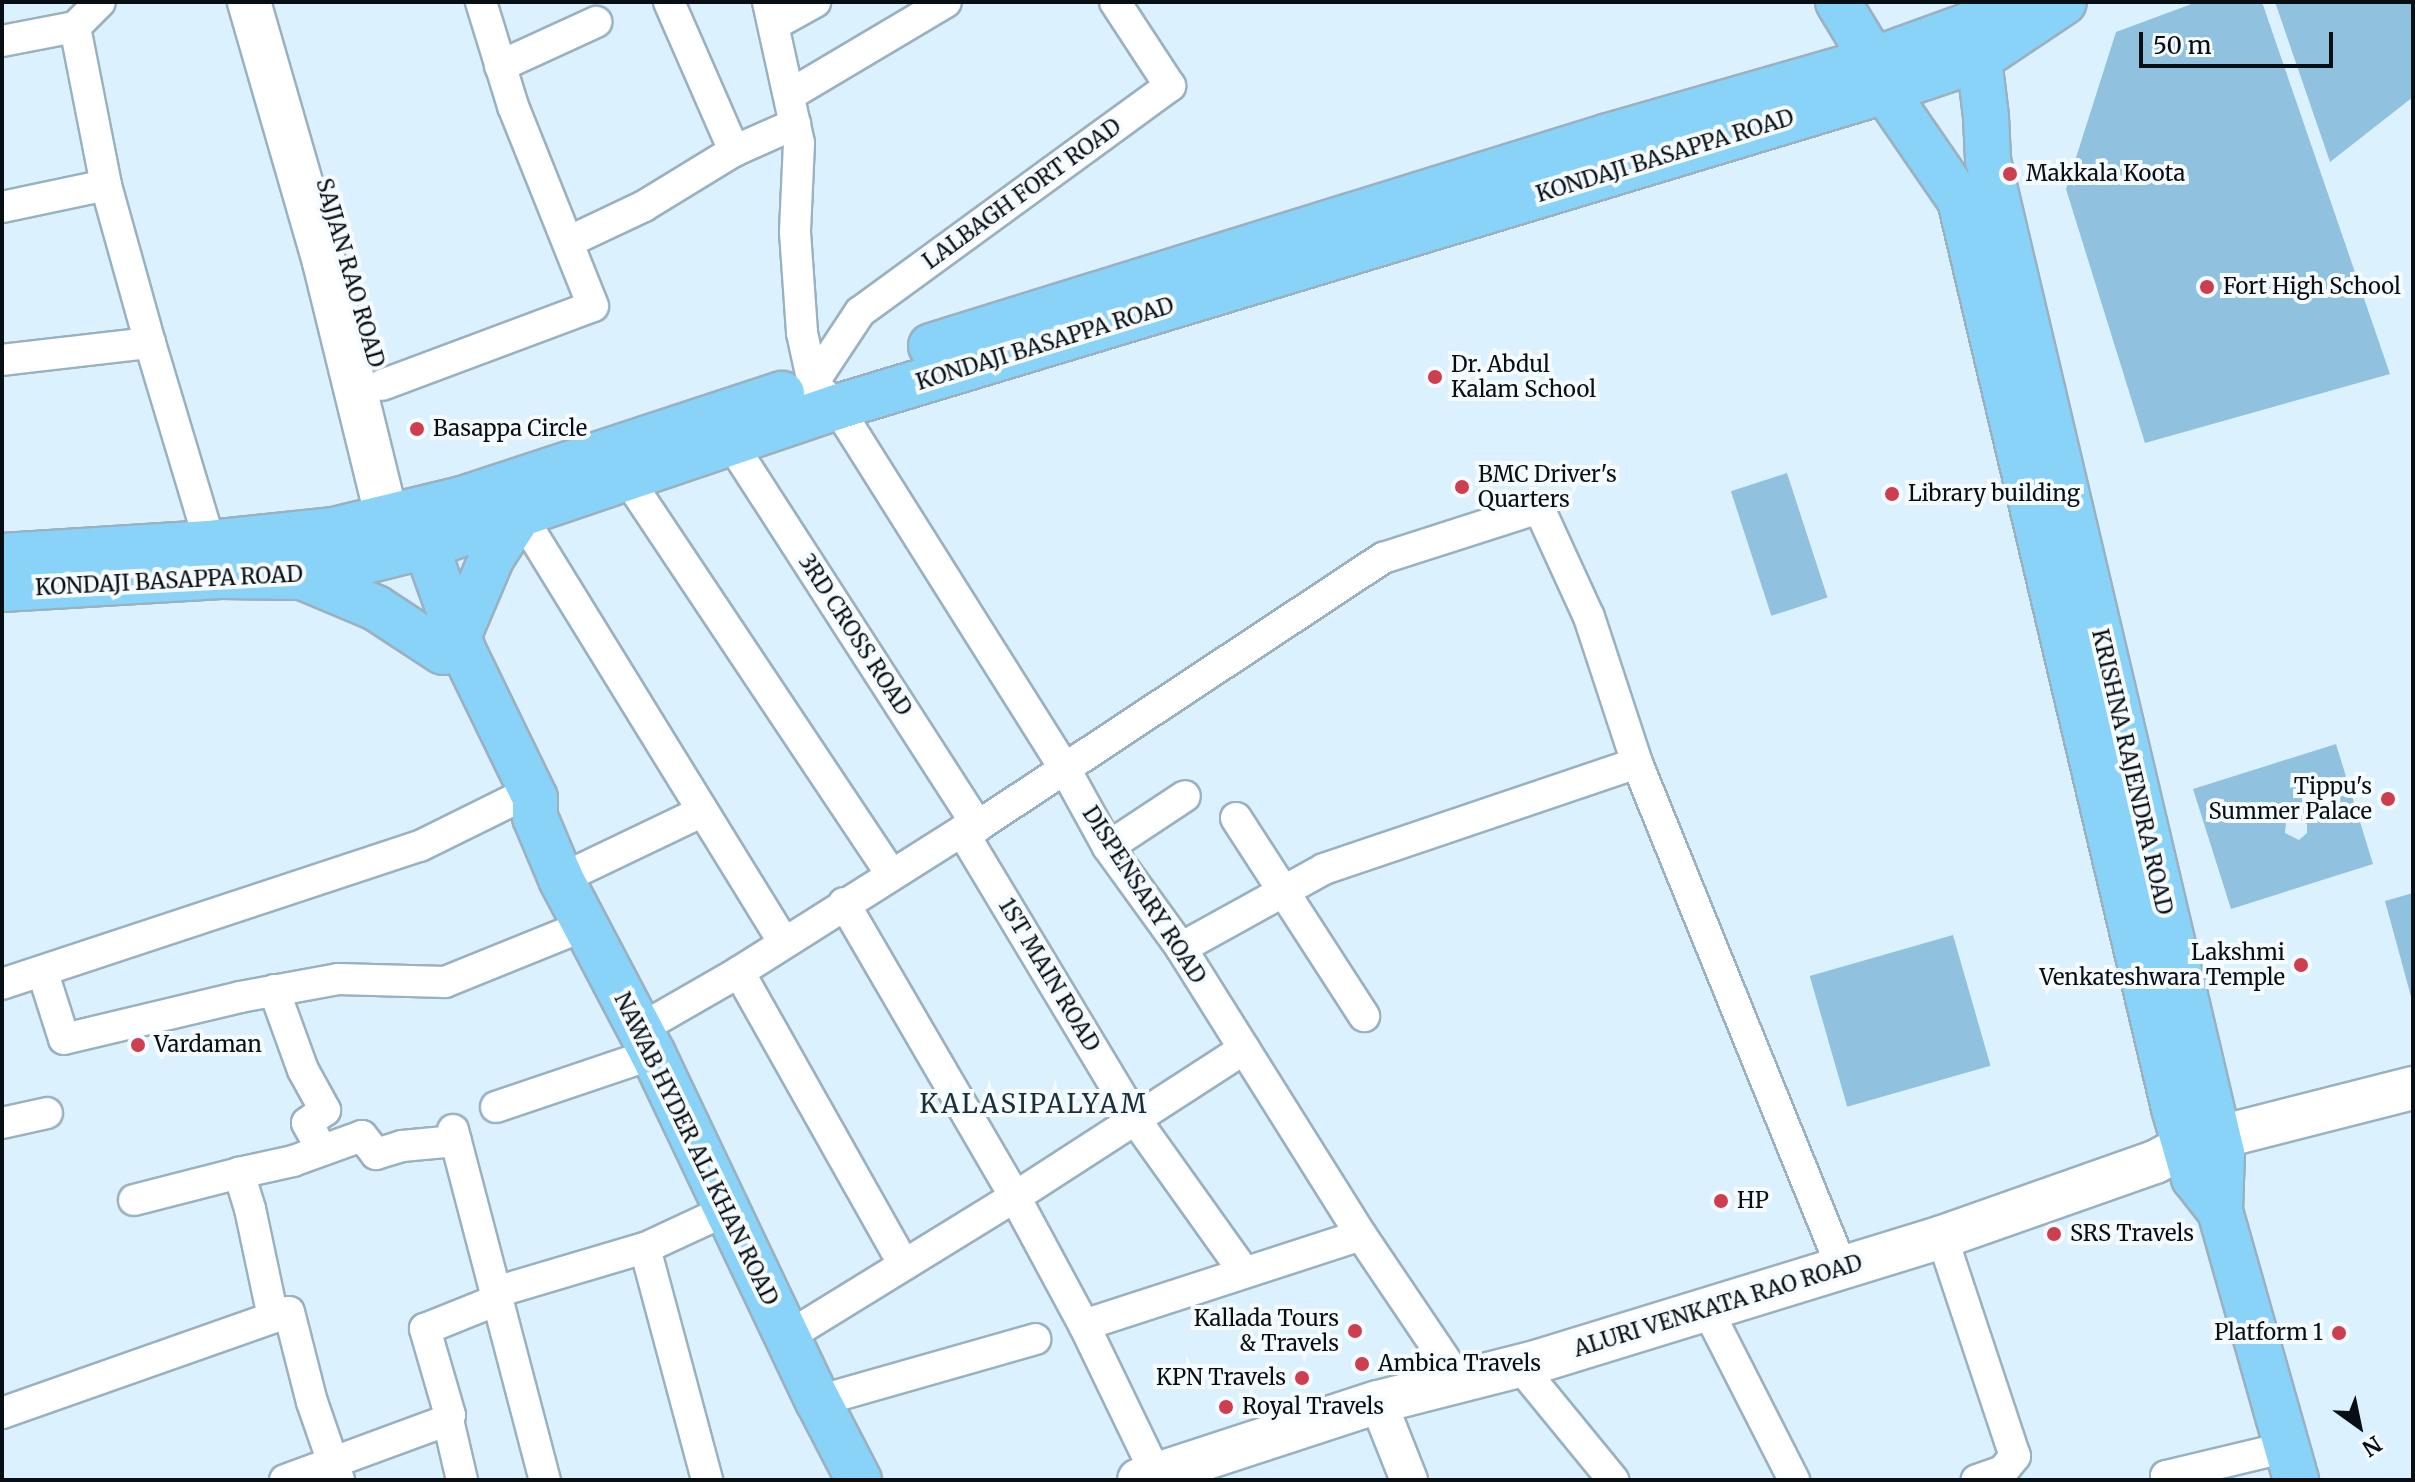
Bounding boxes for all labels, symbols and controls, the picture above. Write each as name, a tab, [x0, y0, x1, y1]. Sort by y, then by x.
scale bar	[2143, 16, 2337, 66]
text: 50 m	[2153, 30, 2212, 61]
street label: KONDAJI BASAPPA ROAD	[1533, 104, 1797, 208]
street label: LALBAGH FORT ROAD	[918, 113, 1126, 275]
place label: Makkala Koota	[2026, 161, 2185, 187]
marker: Makkala Koota	[2001, 165, 2019, 183]
street label: SAJJAN RAO ROAD	[310, 175, 390, 371]
place label: Fort High School	[2223, 274, 2401, 300]
marker: Fort High School	[2198, 278, 2216, 296]
street label: KONDAJI BASAPPA ROAD	[913, 292, 1177, 396]
place label: Dr. Abdul Kalam School	[1451, 351, 1596, 402]
marker: Dr. Abdul Kalam School	[1426, 368, 1444, 386]
place label: Basappa Circle	[433, 416, 587, 442]
marker: Basappa Circle	[408, 420, 426, 438]
place label: BMC Driver's Quarters	[1478, 461, 1617, 512]
marker: BMC Driver's Quarters	[1453, 478, 1471, 496]
place label: Library building	[1908, 481, 2080, 507]
marker: Library building	[1883, 485, 1901, 503]
street label: 3RD CROSS ROAD	[793, 549, 917, 721]
street label: KONDAJI BASAPPA ROAD	[34, 561, 304, 601]
street label: KRISHNA RAJENDRA ROAD	[2086, 627, 2178, 917]
place label: Tippu's Summer Palace	[2208, 773, 2372, 824]
marker: Tippu's Summer Palace	[2379, 790, 2397, 808]
street label: DISPENSARY ROAD	[1077, 801, 1211, 989]
street label: 1ST MAIN ROAD	[993, 894, 1105, 1056]
place label: Lakshmi Venkateshwara Temple	[2040, 939, 2285, 990]
marker: Lakshmi Venkateshwara Temple	[2292, 956, 2310, 974]
street label: NAWAB HYDER ALI KHAN ROAD	[609, 988, 783, 1310]
place label: Vardaman	[154, 1032, 262, 1058]
marker: Vardaman	[129, 1036, 147, 1054]
district label: KALASIPALYAM	[920, 1088, 1148, 1120]
place label: HP	[1737, 1188, 1769, 1214]
marker: HP	[1712, 1192, 1730, 1210]
place label: SRS Travels	[2070, 1221, 2194, 1247]
marker: SRS Travels	[2045, 1225, 2063, 1243]
street label: ALURI VENKATA RAO ROAD	[1571, 1249, 1865, 1363]
place label: Kallada Tours & Travels	[1194, 1305, 1339, 1356]
place label: Platform 1	[2214, 1320, 2323, 1346]
marker: Kallada Tours & Travels	[1346, 1322, 1364, 1340]
marker: Platform 1	[2330, 1324, 2348, 1342]
place label: Ambica Travels	[1378, 1351, 1541, 1377]
marker: Ambica Travels	[1353, 1355, 1371, 1373]
place label: KPN Travels	[1156, 1365, 1286, 1391]
marker: KPN Travels	[1293, 1369, 1311, 1387]
north arrow	[2319, 1386, 2399, 1466]
place label: Royal Travels	[1242, 1394, 1384, 1420]
marker: Royal Travels	[1217, 1398, 1235, 1416]
text: N	[2357, 1430, 2387, 1463]

